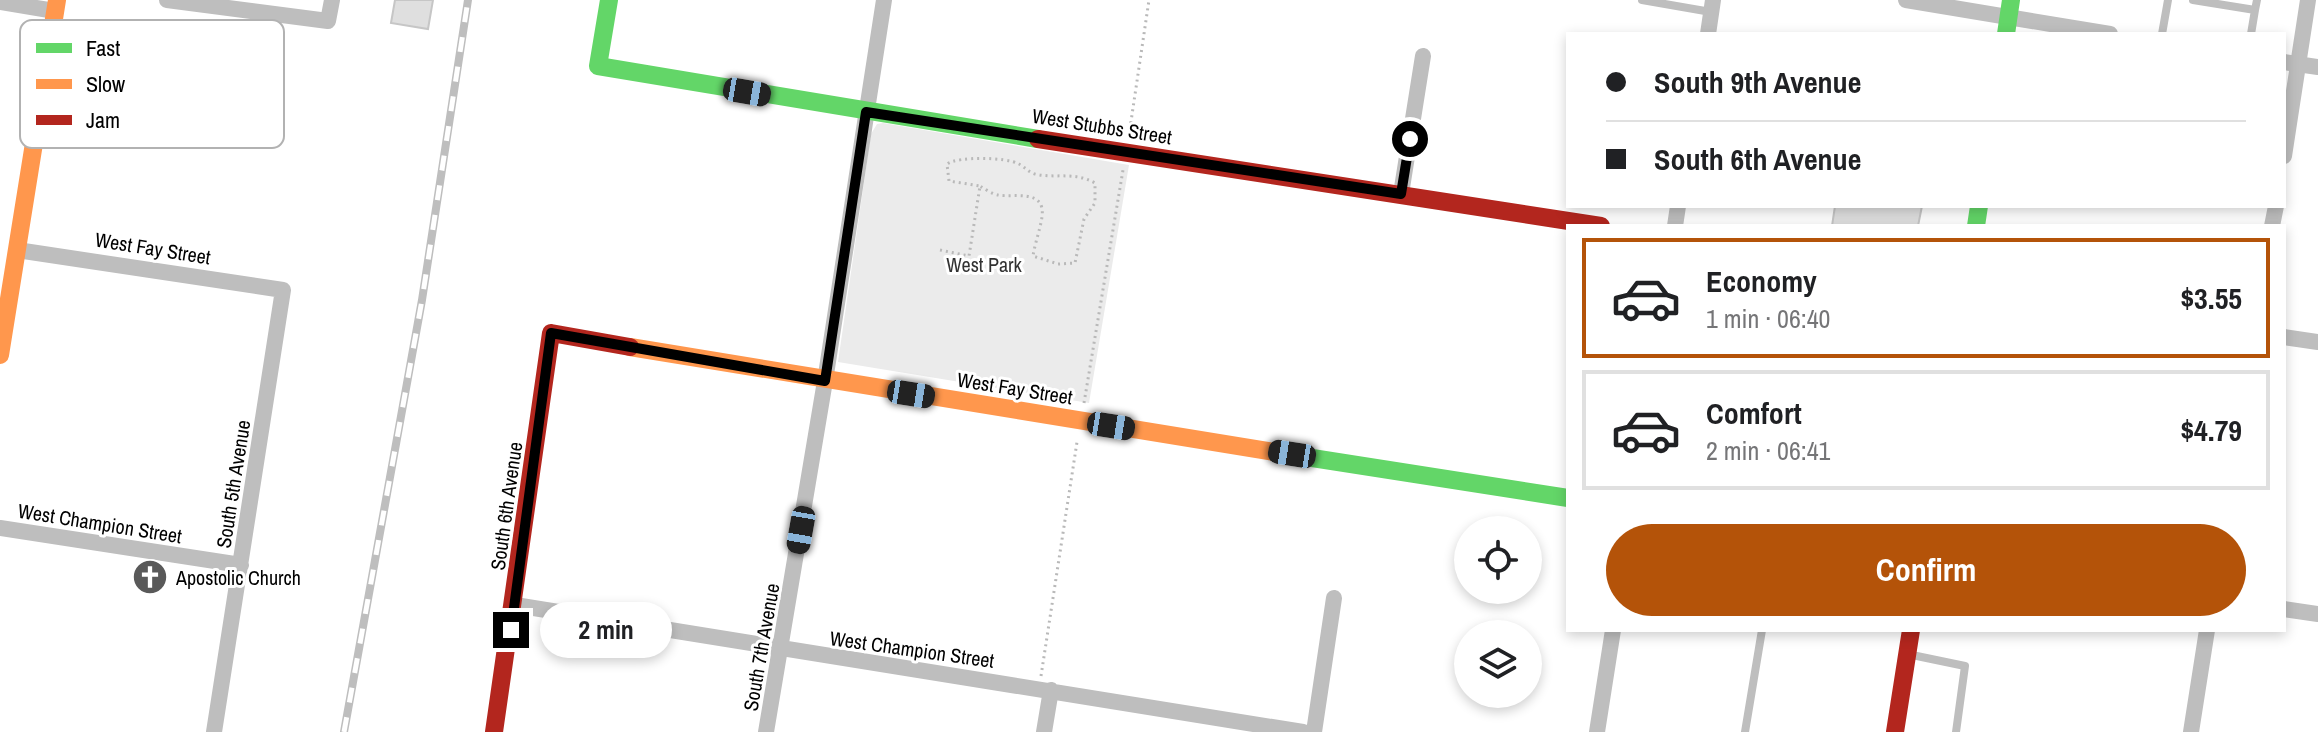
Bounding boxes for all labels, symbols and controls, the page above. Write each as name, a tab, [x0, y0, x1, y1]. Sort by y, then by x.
legend	[20, 20, 284, 148]
text: Fast	[86, 33, 120, 63]
text: South 9th Avenue	[1654, 62, 1861, 102]
text: Slow	[86, 69, 125, 99]
car	[721, 76, 773, 108]
street label: West Stubbs Street	[1030, 102, 1174, 150]
text: Jam	[86, 105, 120, 135]
route start	[1392, 121, 1428, 157]
text: South 6th Avenue	[1654, 139, 1861, 179]
street label: West Fay Street	[93, 226, 213, 271]
park label: West Park	[946, 251, 1022, 278]
text: Economy	[1706, 261, 1817, 301]
icon: car	[1610, 262, 1682, 334]
text: $3.55	[2180, 278, 2242, 318]
text: 1 min · 06:40	[1706, 301, 1830, 336]
street label: West Fay Street	[955, 366, 1075, 411]
car	[885, 378, 937, 410]
text: Comfort	[1706, 393, 1802, 433]
icon: car	[1610, 394, 1682, 466]
car	[1085, 410, 1137, 442]
text: $4.79	[2180, 410, 2242, 450]
street label: South 5th Avenue	[210, 418, 256, 550]
text: 2 min · 06:41	[1706, 433, 1830, 468]
car	[1266, 438, 1318, 470]
street label: South 6th Avenue	[484, 440, 528, 572]
street label: West Champion Street	[16, 497, 184, 549]
car	[785, 504, 817, 556]
map controls	[1454, 516, 1542, 708]
button: locate	[1454, 516, 1542, 604]
button: Confirm	[1606, 524, 2246, 616]
church icon: Apostolic Church	[131, 558, 169, 596]
place label: Apostolic Church	[175, 564, 301, 591]
street label: South 7th Avenue	[736, 581, 786, 713]
callout: 2 min	[539, 602, 671, 658]
route end	[493, 612, 529, 648]
text: 2 min	[578, 612, 634, 647]
button: layers	[1454, 620, 1542, 708]
street label: West Champion Street	[828, 624, 996, 674]

